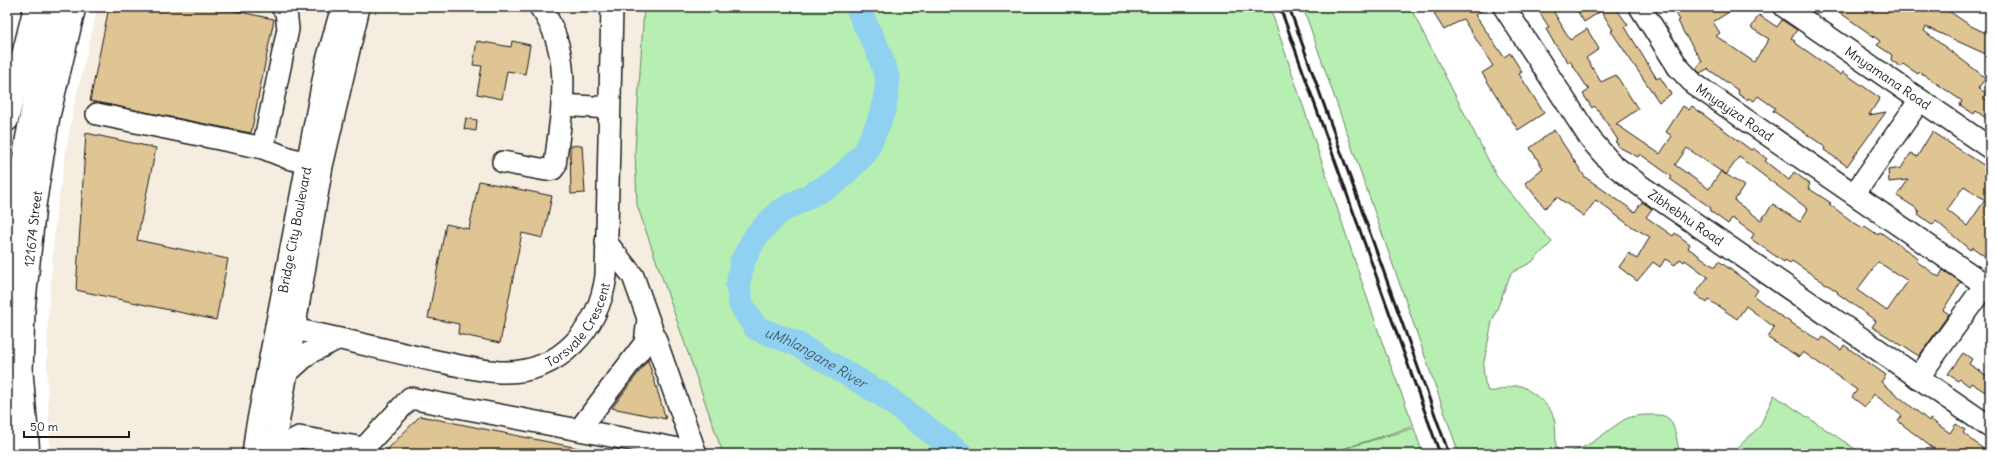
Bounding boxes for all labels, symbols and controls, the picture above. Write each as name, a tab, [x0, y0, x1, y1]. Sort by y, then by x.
street label: Mnyamana Road	[1842, 42, 1934, 113]
street label: Mnyayiza Road	[1693, 80, 1777, 145]
street label: Bridge City Boulevard	[274, 165, 315, 294]
street label: Zibhebhu Road	[1645, 185, 1727, 249]
street label: 121674 Street	[20, 189, 46, 268]
street label: Torsvale Crescent	[543, 280, 613, 371]
water label: uMhlangane River	[762, 323, 872, 393]
scale bar	[24, 413, 129, 439]
text: 50 m	[30, 419, 59, 434]

